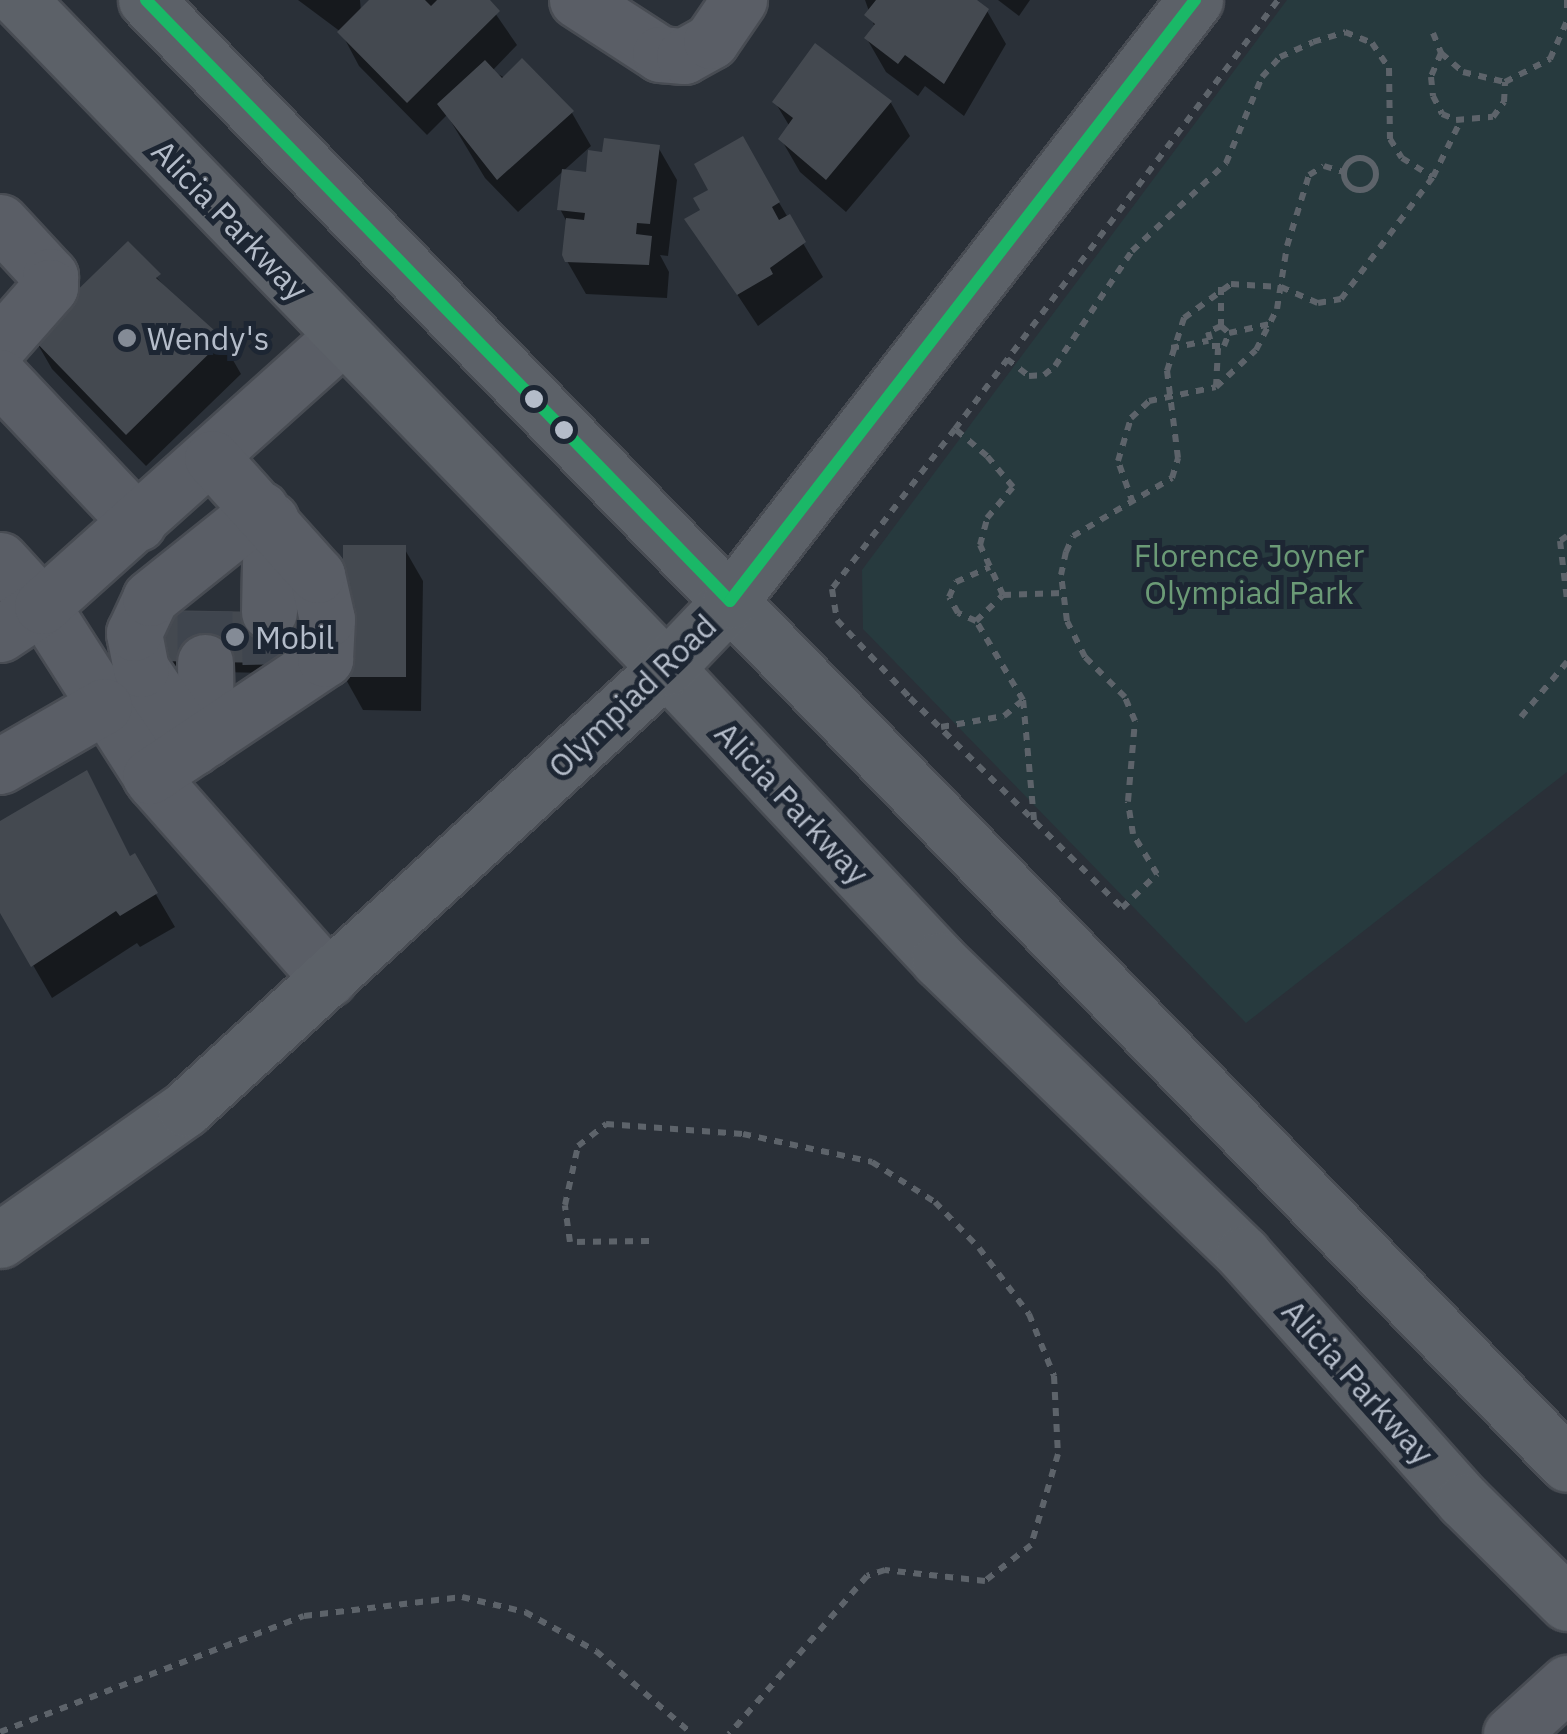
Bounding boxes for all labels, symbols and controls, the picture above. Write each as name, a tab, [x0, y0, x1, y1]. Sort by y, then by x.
street label: Alicia Parkway	[144, 132, 316, 308]
place label: Wendy's	[147, 319, 269, 357]
marker: Wendy's	[116, 327, 138, 349]
unlabelled marker	[524, 389, 544, 409]
unlabelled marker	[554, 420, 574, 440]
park label: Florence Joyner Olympiad Park	[1134, 537, 1364, 612]
street label: Olympiad Road	[540, 606, 724, 786]
place label: Mobil	[255, 618, 334, 656]
marker: Mobil	[224, 626, 246, 648]
street label: Alicia Parkway	[707, 714, 877, 892]
street label: Alicia Parkway	[1274, 1292, 1442, 1472]

